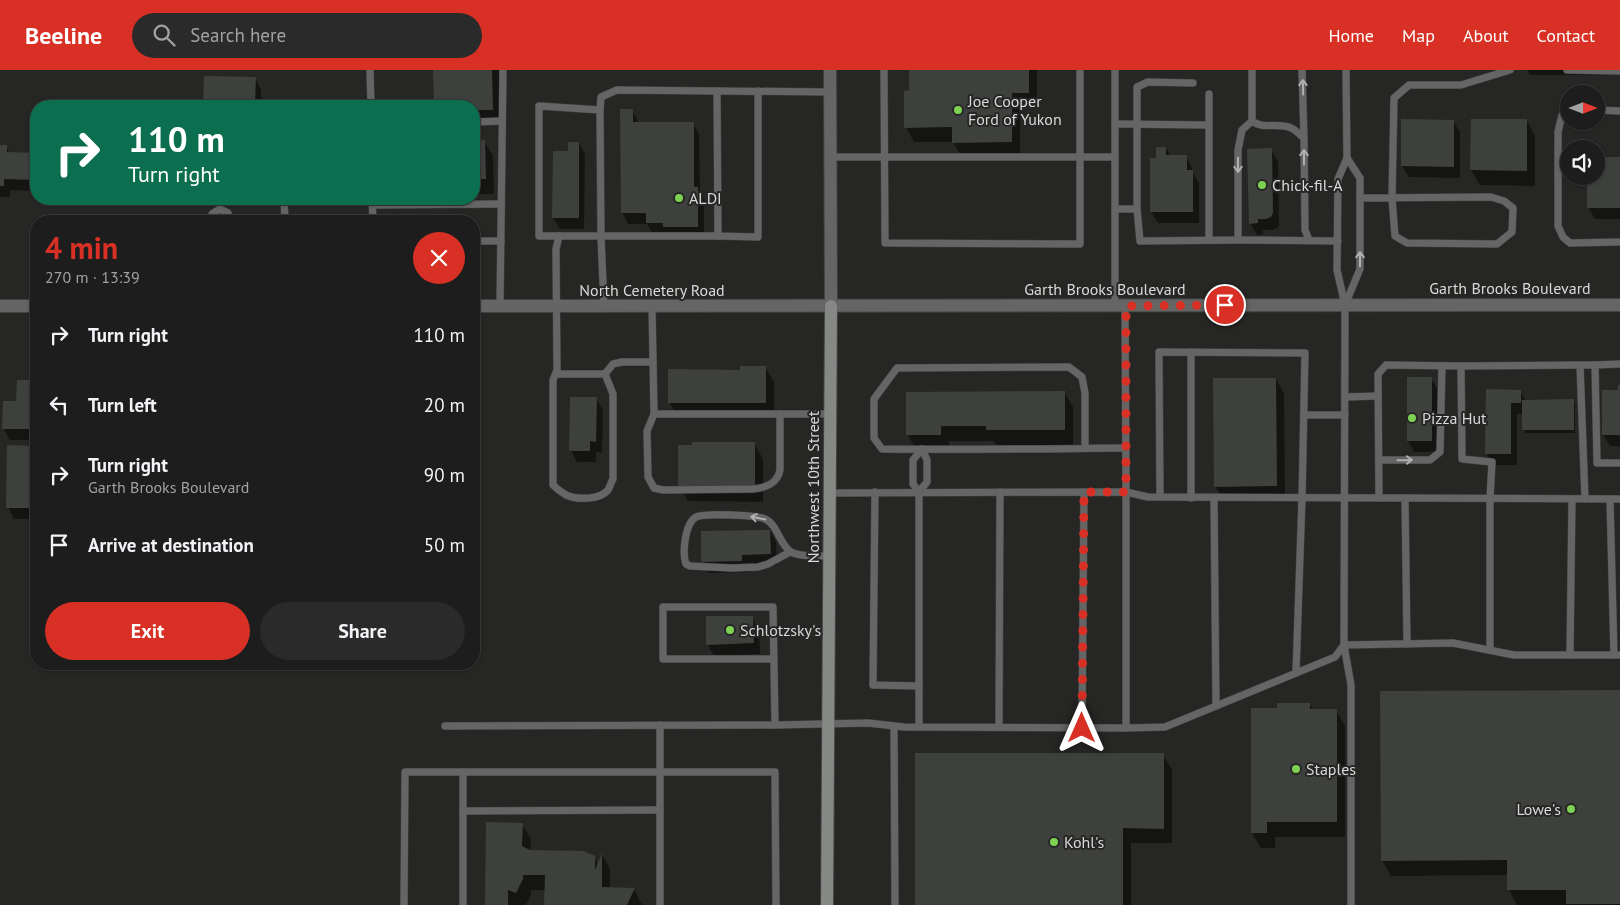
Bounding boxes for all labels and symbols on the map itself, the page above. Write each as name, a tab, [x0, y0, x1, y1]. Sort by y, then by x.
one-way arrow	[1298, 79, 1308, 95]
north arrow	[1560, 85, 1605, 130]
place label: Joe Cooper Ford of Yukon	[967, 91, 1062, 129]
marker: Joe Cooper Ford of Yukon	[952, 104, 964, 116]
one-way arrow	[1299, 149, 1309, 166]
one-way arrow	[1233, 156, 1243, 172]
place label: Chick-fil-A	[1272, 175, 1343, 195]
marker: Chick-fil-A	[1256, 179, 1268, 191]
place label: ALDI	[689, 188, 722, 208]
marker: ALDI	[673, 192, 685, 204]
one-way arrow	[1355, 252, 1365, 268]
street label: Garth Brooks Boulevard	[1429, 278, 1591, 298]
street label: Garth Brooks Boulevard	[1024, 279, 1186, 299]
street label: North Cemetery Road	[579, 280, 725, 300]
pin	[1204, 284, 1246, 326]
place label: Pizza Hut	[1422, 408, 1487, 428]
street label: Northwest 10th Street	[803, 410, 823, 563]
marker: Pizza Hut	[1406, 412, 1418, 424]
one-way arrow	[1396, 455, 1412, 465]
one-way arrow	[751, 512, 767, 522]
place label: Schlotzsky's	[740, 620, 822, 640]
marker: Schlotzsky's	[724, 624, 736, 636]
position arrow	[1055, 701, 1107, 753]
place label: Staples	[1306, 759, 1356, 779]
marker: Staples	[1290, 763, 1302, 775]
place label: Lowe's	[1517, 799, 1561, 819]
marker: Lowe's	[1565, 803, 1577, 815]
place label: Kohl's	[1064, 832, 1104, 852]
marker: Kohl's	[1048, 836, 1060, 848]

